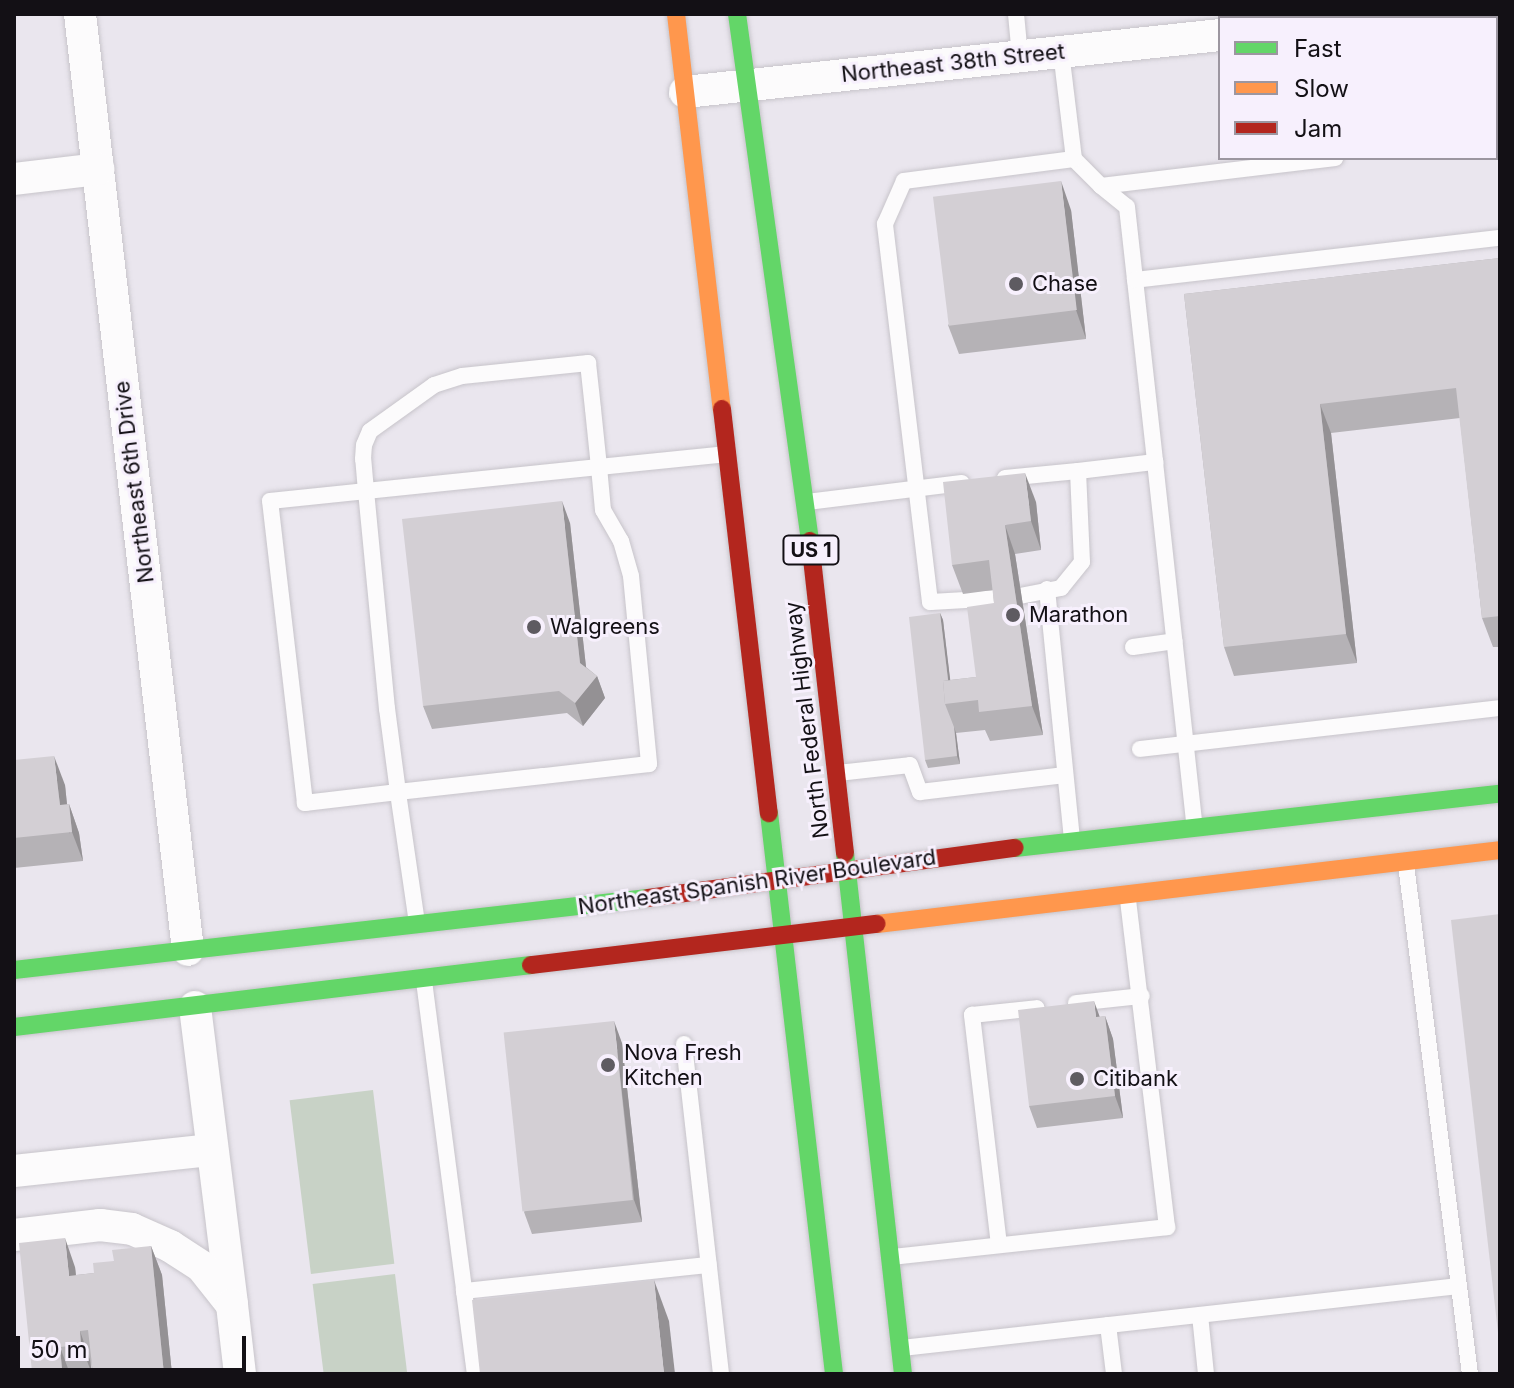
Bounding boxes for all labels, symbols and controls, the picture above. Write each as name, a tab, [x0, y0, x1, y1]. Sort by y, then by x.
legend	[1218, 16, 1498, 160]
text: Fast	[1294, 34, 1342, 63]
street label: Northeast 38th Street	[840, 38, 1066, 88]
text: Slow	[1294, 74, 1349, 103]
text: Jam	[1294, 114, 1342, 143]
place label: Chase	[1032, 271, 1098, 297]
marker: Chase	[1007, 275, 1025, 293]
street label: Northeast 6th Drive	[108, 379, 160, 585]
road number: US 1	[781, 534, 841, 566]
street label: North Federal Highway	[779, 600, 835, 840]
place label: Marathon	[1029, 602, 1128, 628]
marker: Marathon	[1004, 606, 1022, 624]
place label: Walgreens	[550, 614, 660, 640]
marker: Walgreens	[525, 618, 543, 636]
street label: Northeast Spanish River Boulevard	[576, 844, 938, 920]
place label: Nova Fresh Kitchen	[624, 1039, 742, 1090]
marker: Nova Fresh Kitchen	[599, 1056, 617, 1074]
place label: Citibank	[1093, 1066, 1178, 1092]
marker: Citibank	[1068, 1070, 1086, 1088]
scale bar	[20, 1320, 250, 1370]
text: 50 m	[30, 1335, 88, 1364]

